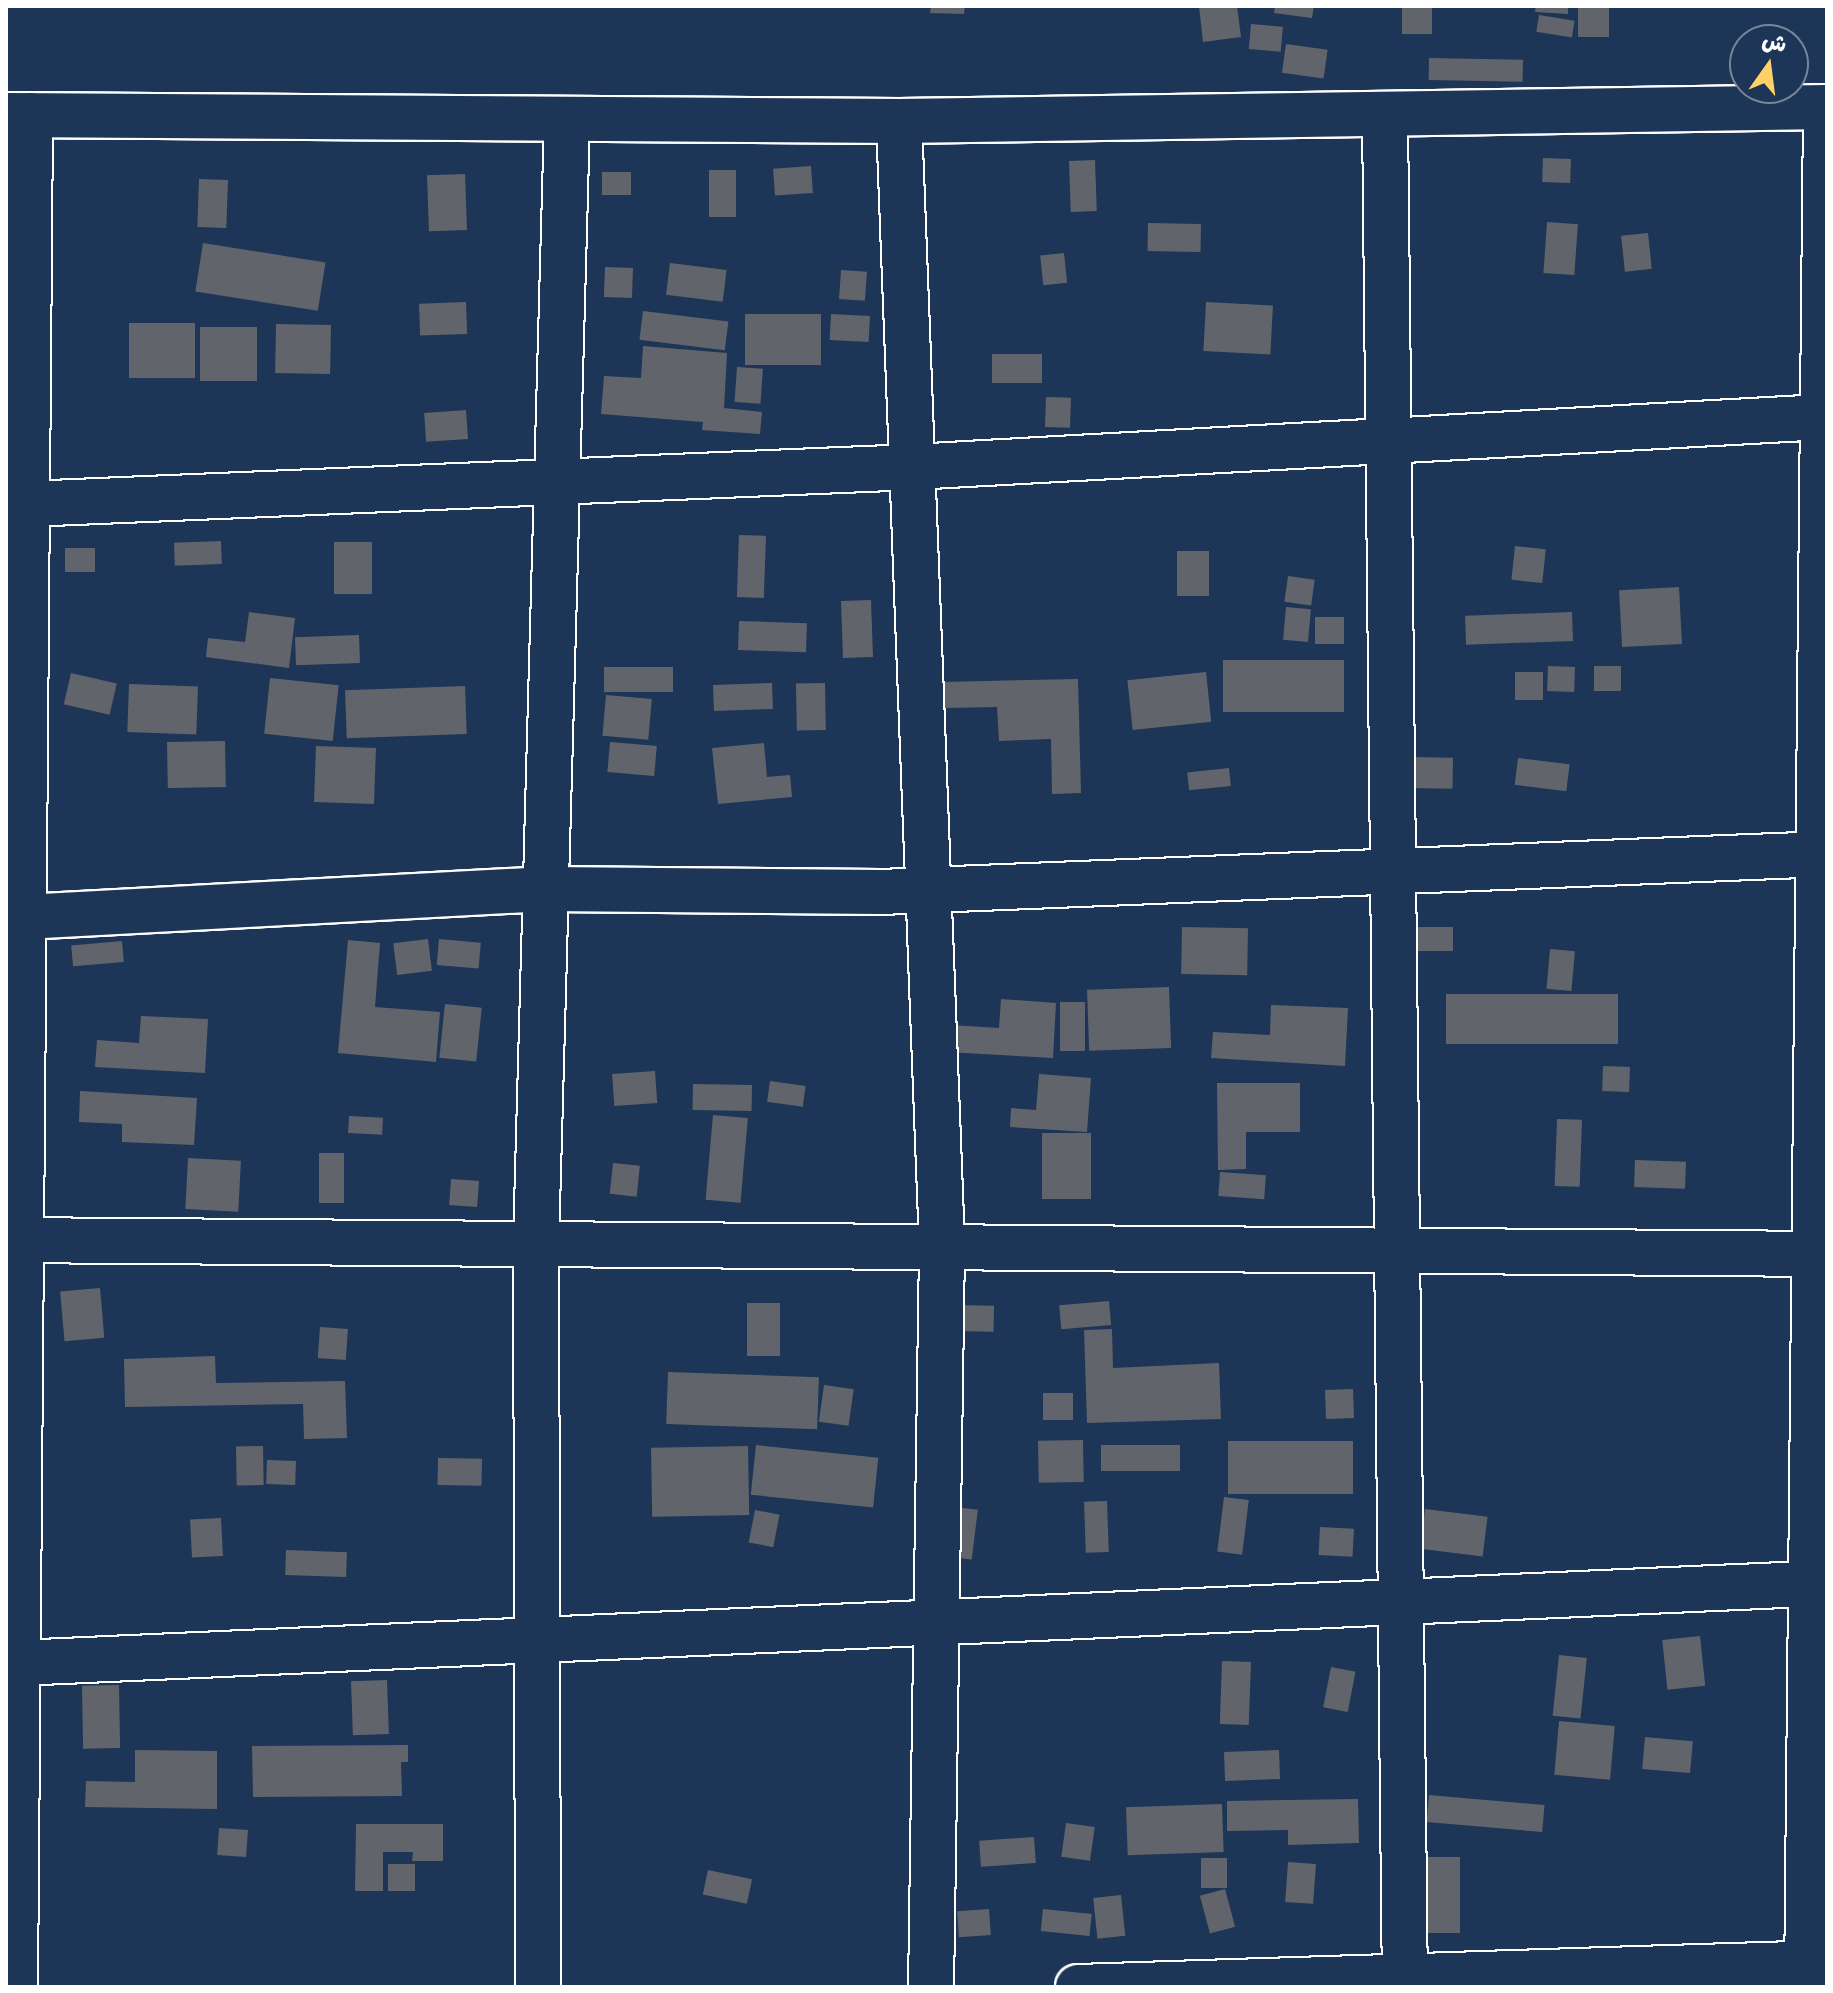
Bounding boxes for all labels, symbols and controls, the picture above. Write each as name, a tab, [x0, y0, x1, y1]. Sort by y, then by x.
north arrow	[1729, 24, 1809, 104]
text: ش	[1759, 27, 1789, 58]

